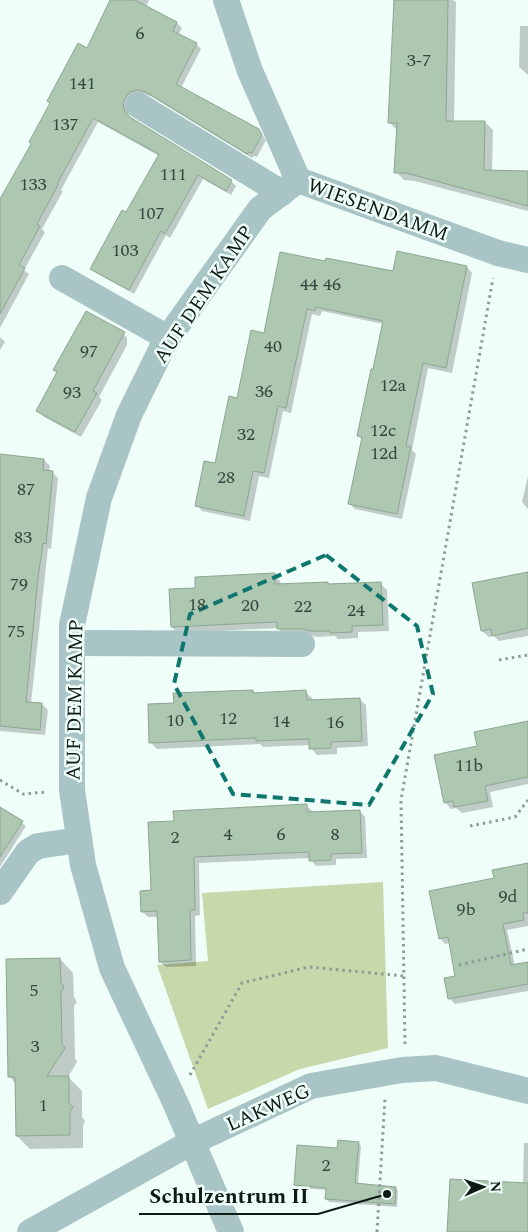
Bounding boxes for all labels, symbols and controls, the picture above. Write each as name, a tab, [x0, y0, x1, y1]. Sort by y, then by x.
house number: 6	[136, 20, 145, 47]
house number: 3-7	[407, 47, 431, 74]
house number: 141	[69, 70, 96, 97]
house number: 137	[52, 111, 79, 138]
house number: 111	[160, 161, 187, 188]
house number: 133	[20, 171, 47, 198]
street label: WIESENDAMM	[303, 171, 452, 249]
house number: 107	[138, 200, 165, 227]
street label: AUF DEM KAMP	[146, 219, 261, 370]
house number: 103	[112, 237, 139, 264]
house number: 44	[300, 271, 318, 298]
house number: 46	[323, 271, 341, 298]
house number: 40	[264, 333, 282, 360]
house number: 97	[80, 338, 98, 365]
house number: 12a	[380, 372, 407, 399]
house number: 36	[255, 378, 273, 405]
house number: 93	[63, 379, 81, 406]
house number: 12c	[370, 417, 396, 444]
house number: 32	[237, 421, 255, 448]
house number: 12d	[370, 440, 398, 467]
house number: 28	[217, 464, 235, 491]
house number: 87	[17, 476, 35, 503]
house number: 83	[14, 524, 32, 551]
house number: 79	[10, 571, 28, 598]
house number: 18	[188, 591, 206, 618]
house number: 20	[241, 592, 259, 619]
house number: 22	[294, 593, 312, 620]
house number: 24	[347, 597, 365, 624]
house number: 75	[7, 618, 25, 645]
street label: AUF DEM KAMP	[59, 619, 91, 781]
house number: 12	[219, 705, 237, 732]
house number: 10	[166, 707, 184, 734]
house number: 14	[272, 708, 290, 735]
house number: 16	[326, 709, 344, 736]
house number: 11b	[455, 752, 483, 779]
house number: 4	[224, 821, 233, 848]
house number: 6	[277, 821, 286, 848]
house number: 8	[331, 821, 340, 848]
house number: 2	[171, 824, 180, 851]
house number: 9d	[498, 883, 518, 910]
house number: 9b	[456, 896, 476, 923]
house number: 5	[30, 977, 39, 1004]
house number: 3	[31, 1033, 40, 1060]
street label: LAKWEG	[222, 1076, 315, 1140]
house number: 1	[39, 1092, 48, 1119]
house number: 2	[322, 1152, 331, 1179]
north arrow	[458, 1162, 508, 1212]
callout: Schulzentrum II	[139, 1178, 318, 1214]
text: N	[485, 1180, 506, 1193]
text: Schulzentrum II	[149, 1181, 309, 1213]

